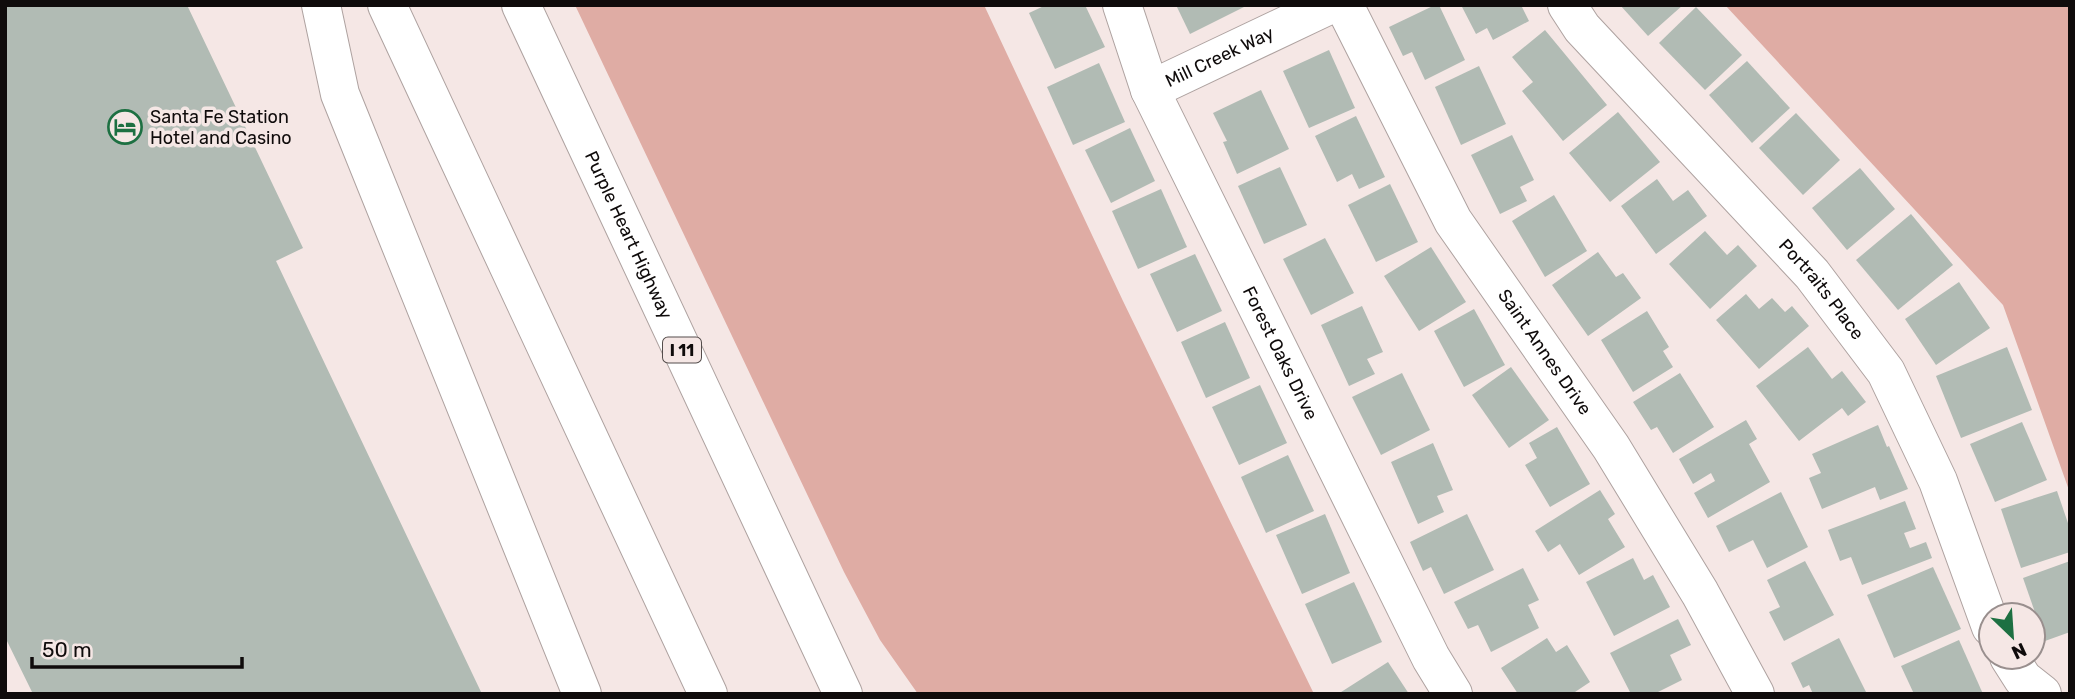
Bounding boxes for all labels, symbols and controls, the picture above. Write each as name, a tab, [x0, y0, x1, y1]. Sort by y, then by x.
street label: Mill Creek Way	[1162, 22, 1277, 92]
place label: Santa Fe Station Hotel and Casino	[150, 106, 292, 149]
hotel icon: Santa Fe Station Hotel and Casino	[106, 108, 144, 146]
street label: Purple Heart Highway	[580, 148, 677, 323]
street label: Portraits Place	[1774, 234, 1869, 344]
street label: Forest Oaks Drive	[1238, 283, 1322, 424]
street label: Saint Annes Drive	[1493, 285, 1596, 419]
road number: I 11	[663, 338, 701, 362]
north arrow	[1977, 601, 2047, 671]
scale bar	[32, 626, 242, 670]
text: 50 m	[42, 637, 92, 662]
text: N	[2008, 638, 2030, 664]

